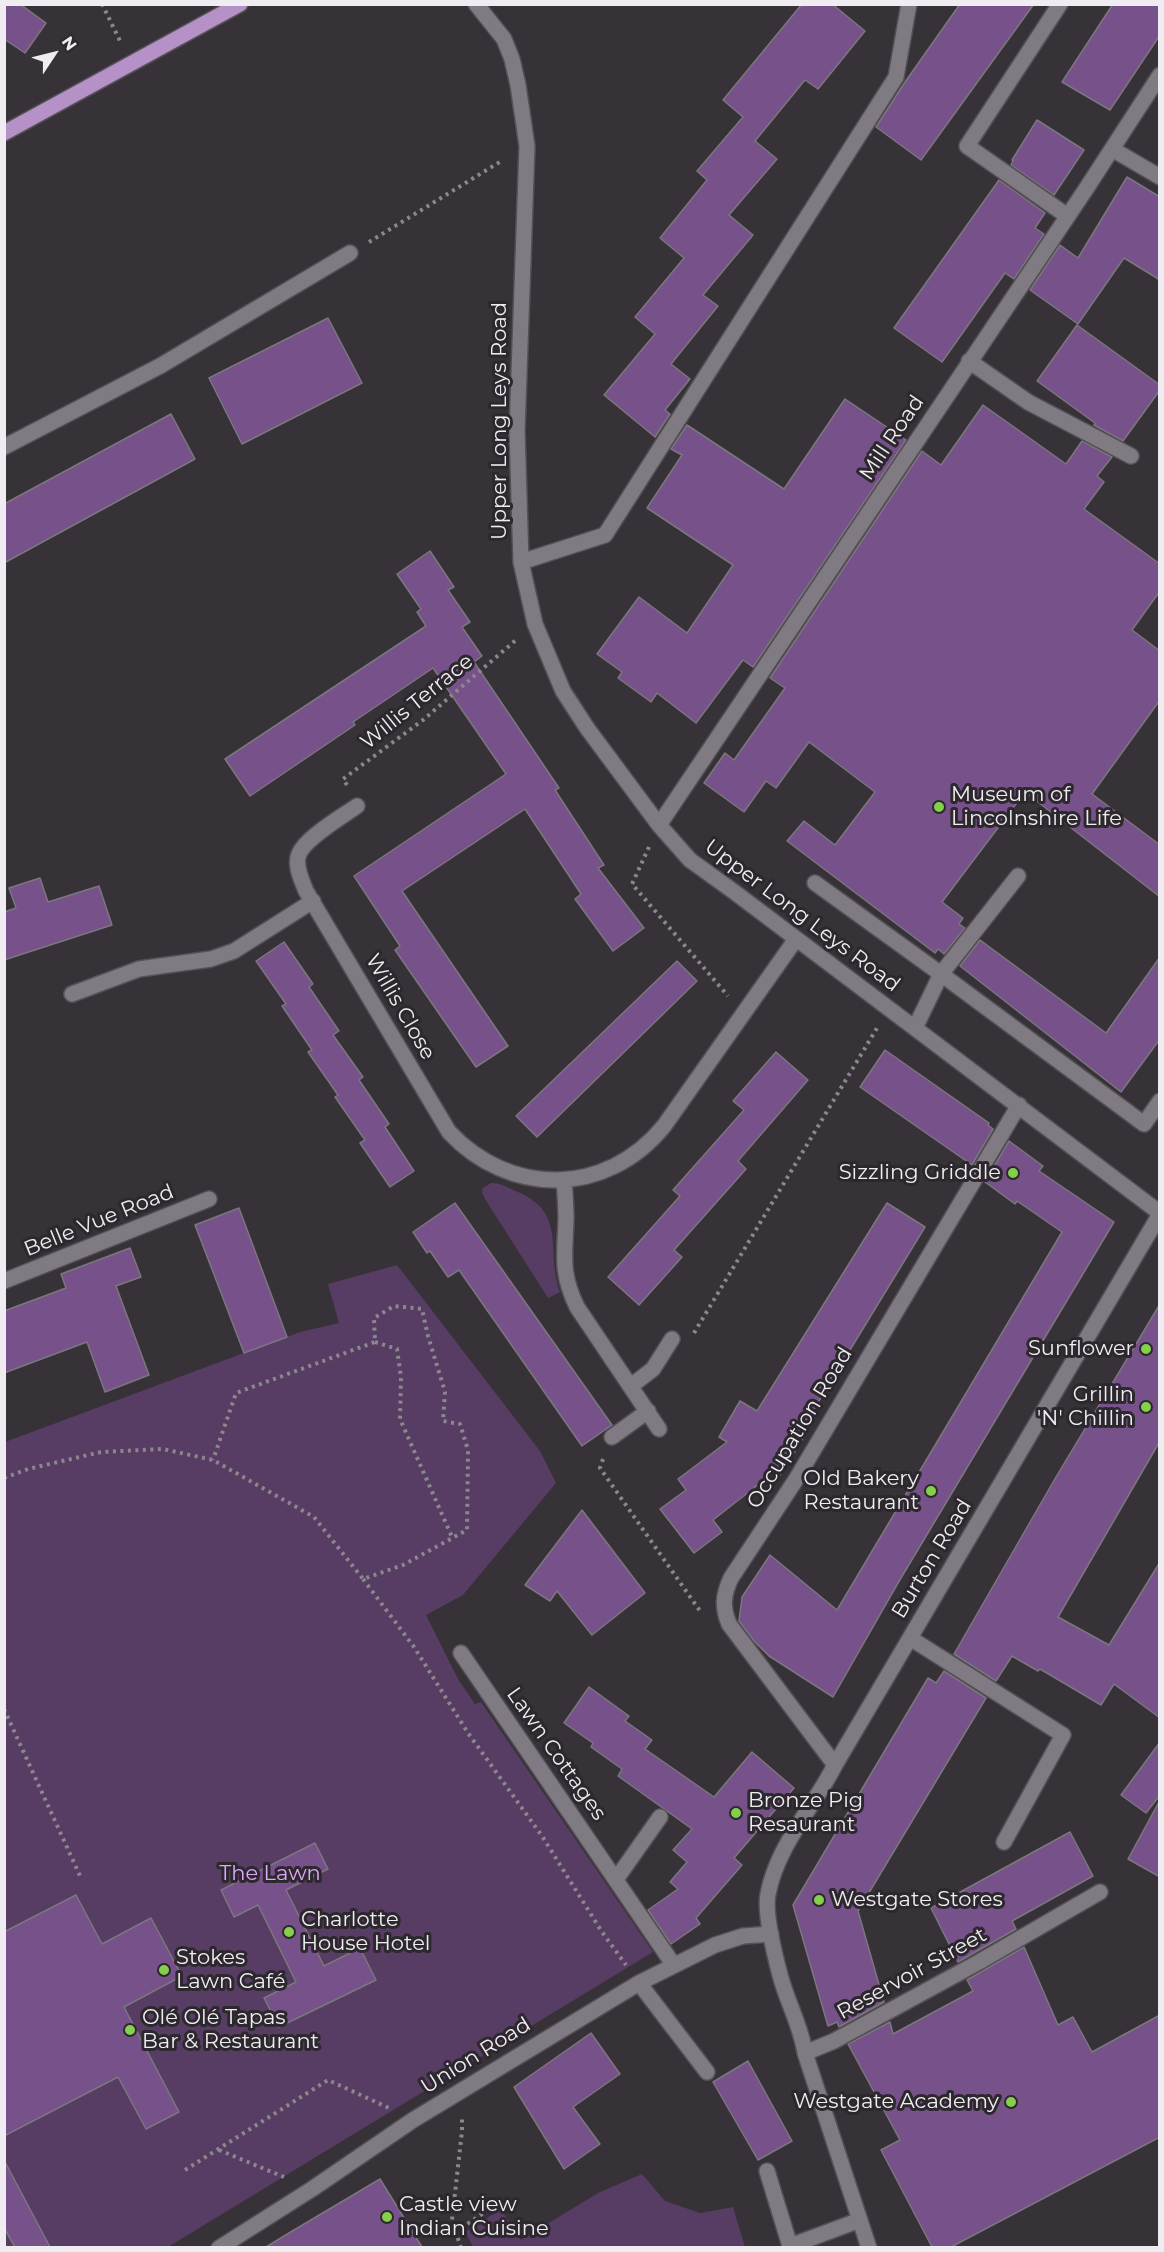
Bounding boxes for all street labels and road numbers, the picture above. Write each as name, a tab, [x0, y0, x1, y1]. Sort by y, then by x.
street label: Upper Long Leys Road	[487, 302, 513, 540]
street label: Mill Road	[854, 391, 930, 485]
street label: Willis Terrace	[356, 649, 478, 755]
street label: Upper Long Leys Road	[699, 834, 905, 998]
street label: Willis Close	[360, 950, 440, 1064]
street label: Belle Vue Road	[20, 1179, 178, 1263]
street label: Occupation Road	[742, 1343, 858, 1513]
street label: Burton Road	[887, 1495, 977, 1623]
street label: Lawn Cottages	[501, 1683, 611, 1825]
street label: Reservoir Street	[833, 1923, 991, 2025]
street label: Union Road	[417, 2012, 535, 2100]

